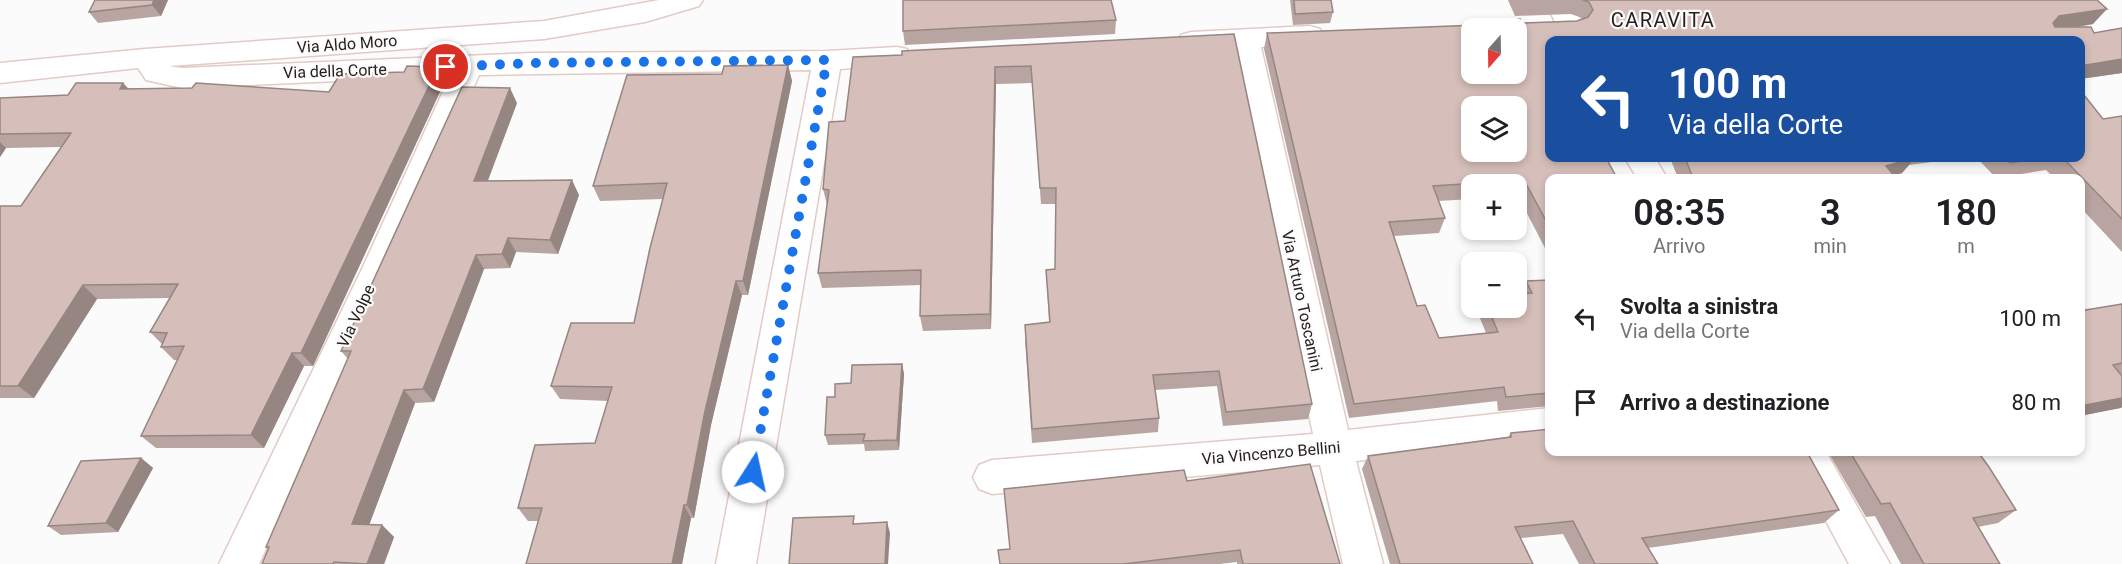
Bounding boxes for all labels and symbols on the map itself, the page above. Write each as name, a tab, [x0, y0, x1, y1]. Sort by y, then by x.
district label: CARAVITA	[1611, 8, 1715, 32]
north arrow	[1461, 18, 1527, 84]
street label: Via Aldo Moro	[296, 31, 398, 57]
pin	[420, 41, 471, 92]
street label: Via della Corte	[283, 60, 387, 82]
street label: Via Arturo Toscanini	[1278, 229, 1326, 373]
street label: Via Volpe	[333, 282, 379, 350]
street label: Via Vincenzo Bellini	[1201, 437, 1341, 469]
position arrow	[721, 440, 785, 504]

